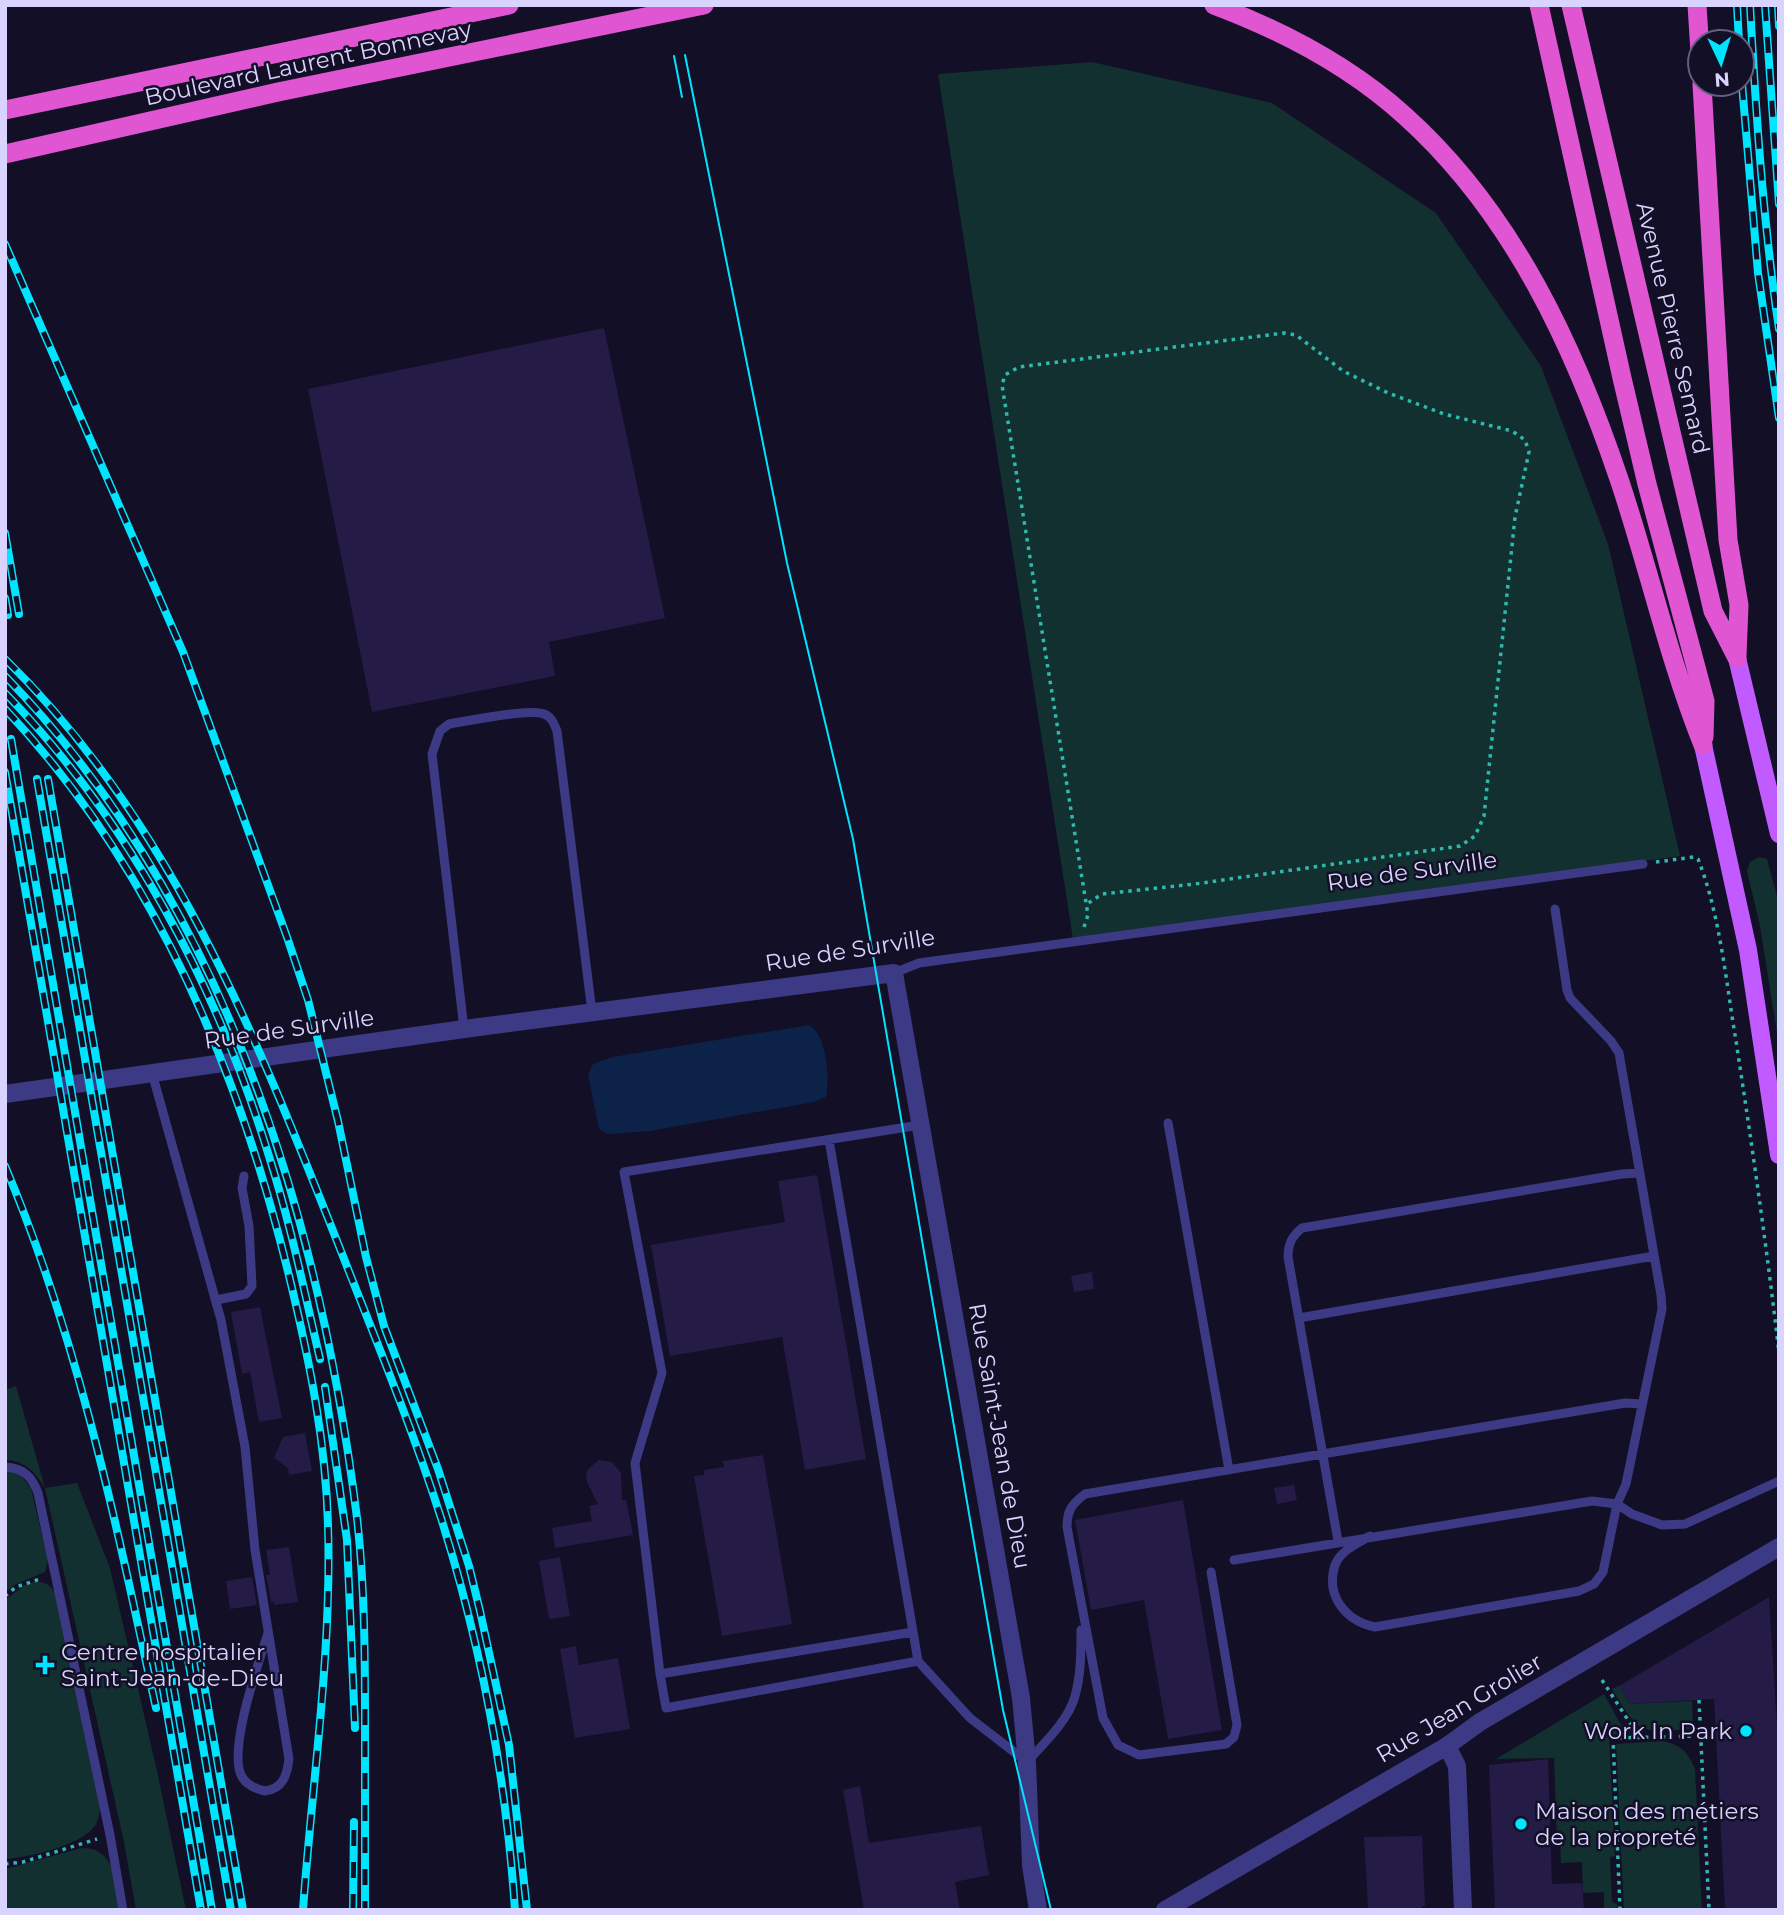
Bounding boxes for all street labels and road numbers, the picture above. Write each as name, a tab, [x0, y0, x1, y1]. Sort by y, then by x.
street label: Boulevard Laurent Bonnevay	[142, 15, 475, 111]
street label: Avenue Pierre Semard	[1630, 199, 1716, 457]
street label: Rue de Surville	[1325, 845, 1499, 897]
street label: Rue de Surville	[763, 923, 937, 977]
street label: Rue de Surville	[202, 1003, 376, 1055]
street label: Rue Saint-Jean de Dieu	[963, 1301, 1037, 1571]
street label: Rue Jean Grolier	[1371, 1647, 1547, 1769]

